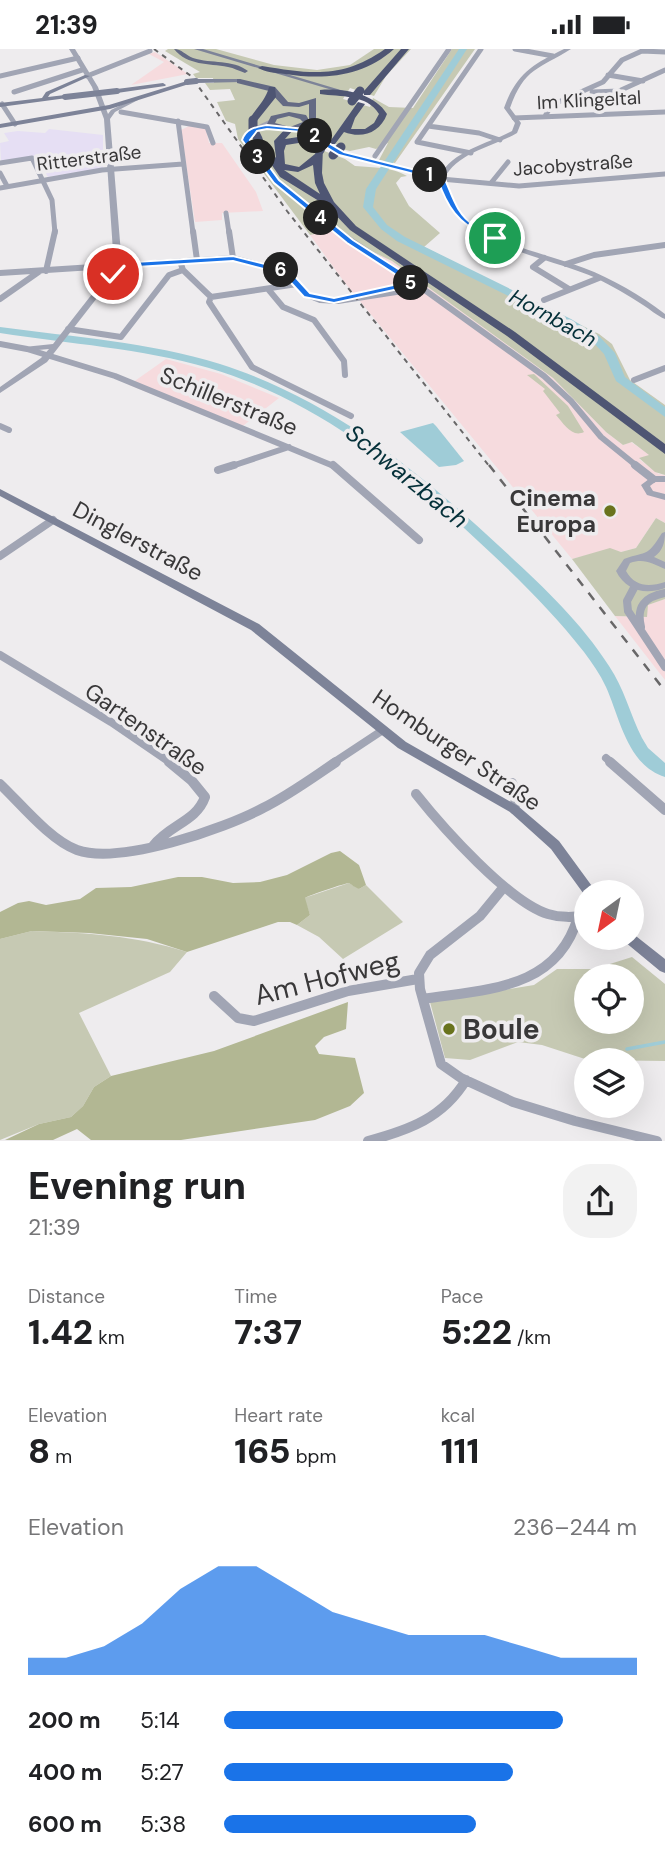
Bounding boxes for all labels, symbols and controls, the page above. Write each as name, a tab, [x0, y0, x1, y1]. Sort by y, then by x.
text: 21:39	[35, 8, 98, 42]
street label: Im Klingeltal	[536, 85, 642, 115]
pin: 2	[298, 119, 332, 153]
text: 2	[309, 123, 320, 148]
street label: Ritterstraße	[35, 139, 143, 177]
pin: 3	[240, 139, 276, 175]
text: 3	[252, 144, 263, 169]
street label: Jacobystraße	[512, 148, 634, 182]
pin: 1	[412, 157, 448, 193]
text: 1	[426, 162, 433, 187]
pin: 4	[304, 201, 338, 235]
text: 4	[314, 205, 327, 230]
pin	[465, 208, 525, 268]
icon: arrive	[476, 219, 514, 257]
pin	[83, 244, 143, 304]
pin: 6	[264, 253, 298, 287]
icon: check	[94, 255, 132, 293]
text: 6	[274, 257, 287, 282]
pin: 5	[394, 265, 428, 301]
text: 5	[405, 270, 416, 295]
water label: Hornbach	[504, 283, 602, 353]
street label: Schillerstraße	[156, 360, 302, 442]
water label: Schwarzbach	[339, 417, 475, 535]
place label: Cinema Europa	[510, 483, 596, 539]
street label: Dinglerstraße	[68, 494, 208, 588]
marker: Cinema Europa	[602, 503, 618, 519]
street label: Gartenstraße	[79, 676, 213, 782]
street label: Homburger Straße	[367, 682, 547, 818]
north arrow	[574, 880, 644, 950]
map controls	[574, 880, 644, 1118]
street label: Am Hofweg	[250, 942, 404, 1014]
button: locate	[574, 964, 644, 1034]
place label: Boule	[463, 1011, 540, 1048]
marker: Boule	[441, 1021, 457, 1037]
button: layers	[574, 1048, 644, 1118]
text: Evening run	[28, 1161, 246, 1211]
button: share	[563, 1164, 637, 1238]
text: 21:39	[28, 1212, 80, 1242]
text: Distance	[28, 1284, 105, 1309]
text: Time	[234, 1284, 277, 1309]
text: Pace	[441, 1284, 483, 1309]
text: 1.42	[28, 1309, 93, 1355]
text: 7:37	[234, 1309, 302, 1355]
text: 5:22	[441, 1309, 512, 1355]
text: km	[93, 1325, 125, 1350]
text: /km	[512, 1325, 551, 1350]
text: Elevation	[28, 1403, 107, 1428]
text: Heart rate	[234, 1403, 323, 1428]
text: kcal	[441, 1403, 475, 1428]
text: 8	[28, 1428, 50, 1474]
text: 165	[234, 1428, 291, 1474]
text: 111	[441, 1428, 479, 1474]
text: m	[50, 1444, 72, 1469]
text: bpm	[291, 1444, 336, 1469]
text: Elevation	[28, 1512, 124, 1542]
text: 236–244 m	[513, 1512, 637, 1542]
text: 200 m	[28, 1705, 101, 1735]
text: 5:14	[140, 1705, 180, 1735]
text: 400 m	[28, 1757, 102, 1787]
text: 5:27	[140, 1757, 184, 1787]
text: 600 m	[28, 1809, 102, 1839]
text: 5:38	[140, 1809, 186, 1839]

